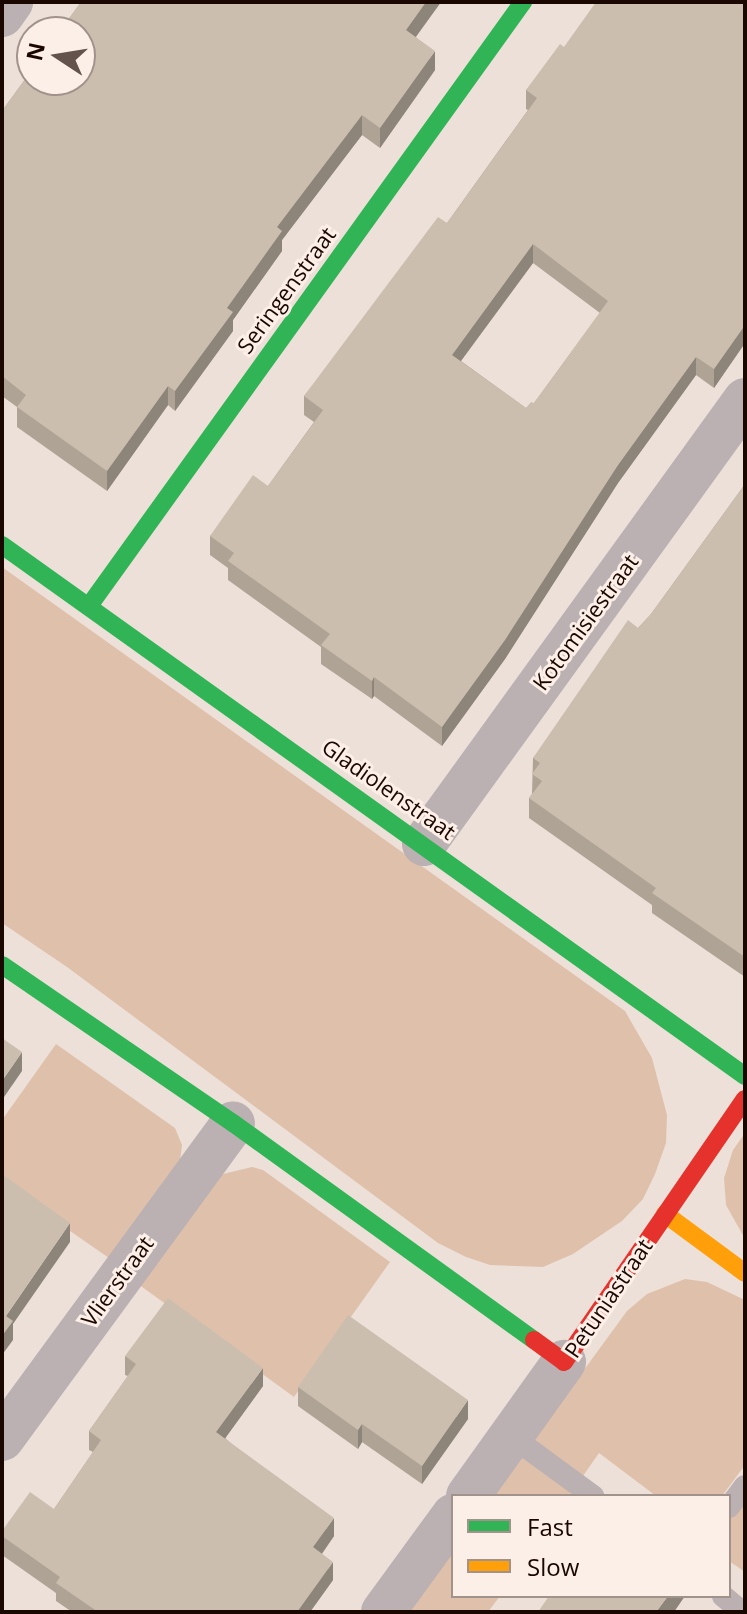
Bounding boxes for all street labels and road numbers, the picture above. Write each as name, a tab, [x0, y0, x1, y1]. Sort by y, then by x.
street label: Seringenstraat	[231, 222, 341, 358]
street label: Kotomisiestraat	[527, 549, 643, 695]
street label: Gladiolenstraat	[317, 733, 461, 845]
street label: Vlierstraat	[75, 1231, 159, 1331]
street label: Petuniastraat	[559, 1233, 657, 1363]

